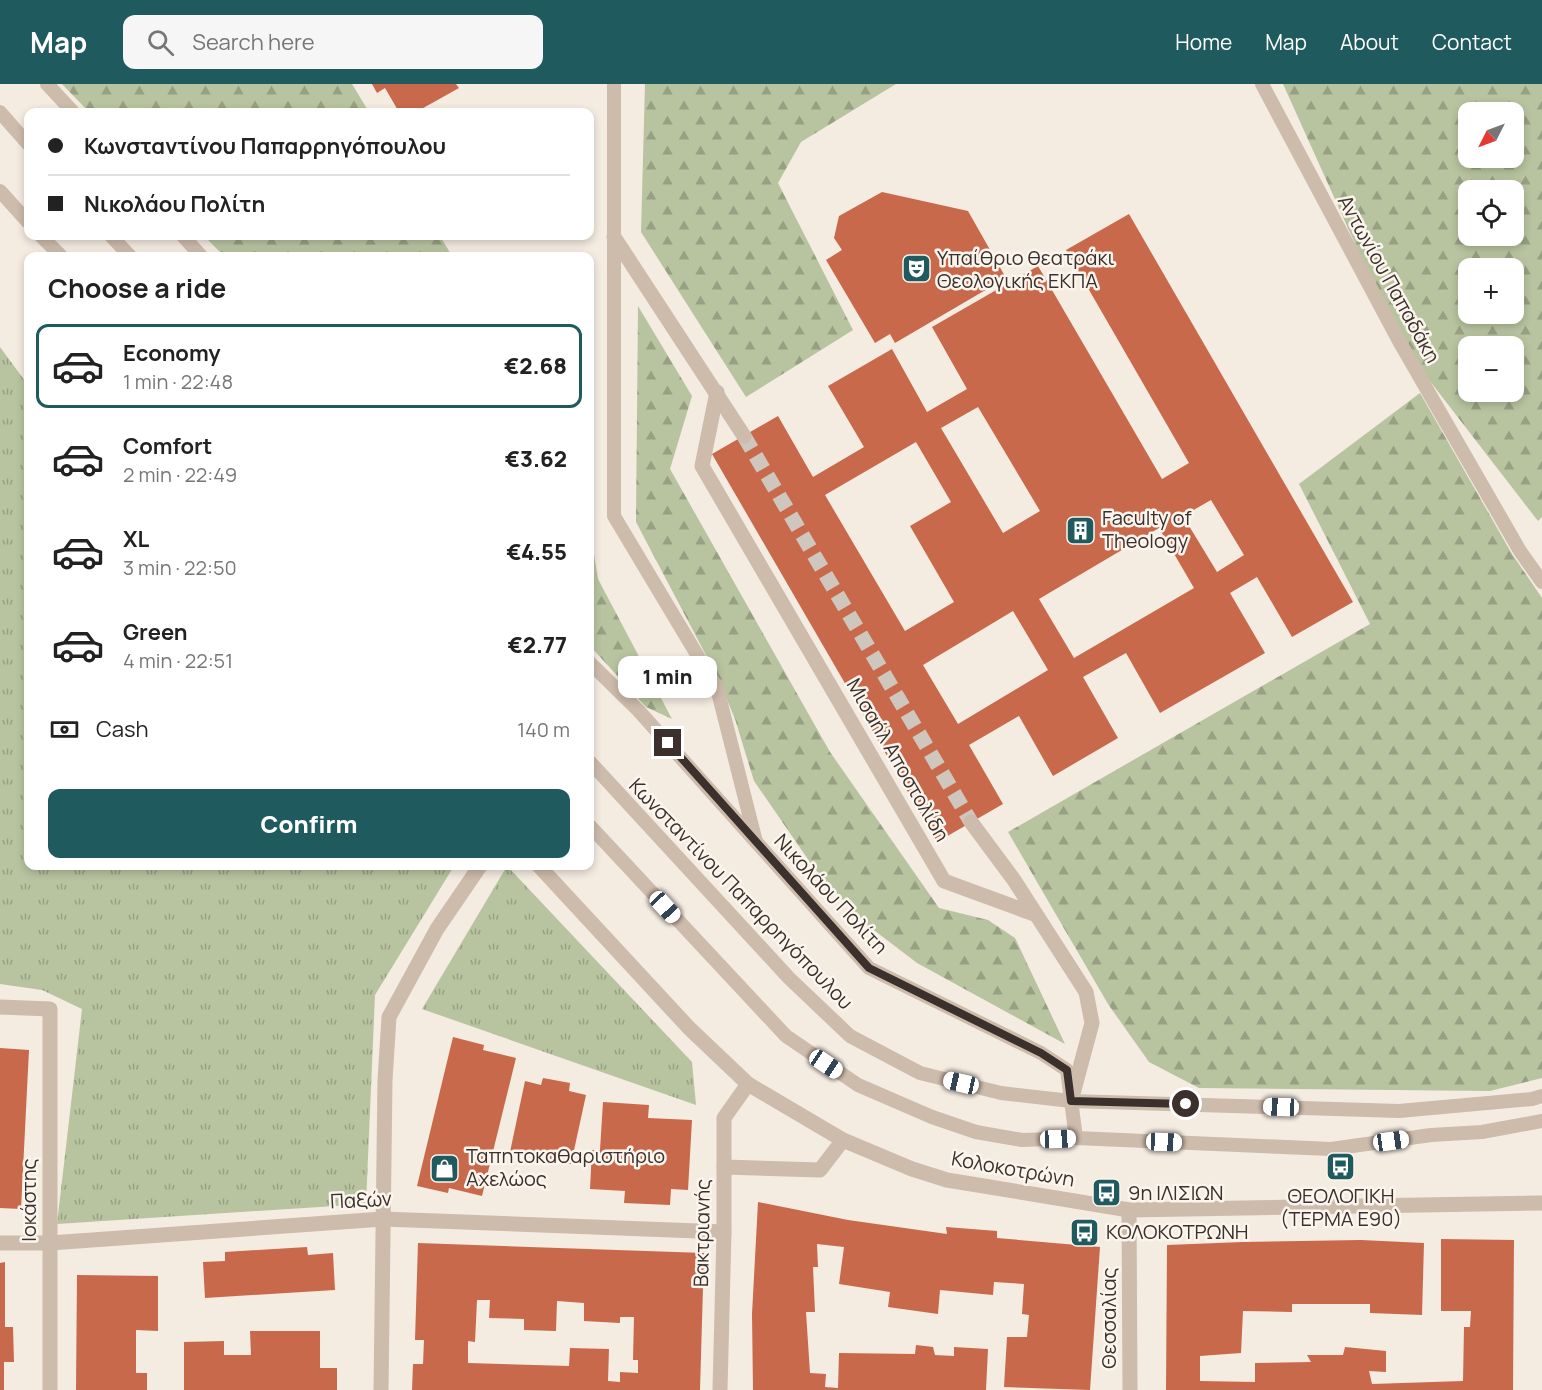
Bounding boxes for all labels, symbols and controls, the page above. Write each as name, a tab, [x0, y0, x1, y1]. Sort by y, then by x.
search box	[123, 15, 543, 69]
text: Map	[30, 23, 87, 61]
icon: search	[144, 26, 177, 59]
text: Search here	[192, 27, 315, 57]
text: Home	[1175, 28, 1232, 56]
text: Map	[1265, 28, 1307, 56]
text: About	[1340, 28, 1399, 56]
text: Contact	[1432, 28, 1512, 56]
north arrow	[1458, 102, 1524, 168]
map controls	[1458, 102, 1524, 402]
text: Κωνσταντίνου Παπαρρηγόπουλου	[84, 131, 446, 161]
button: locate	[1458, 180, 1524, 246]
text: Νικολάου Πολίτη	[84, 189, 265, 219]
street label: Αντωνίου Παπαδάκη	[1332, 190, 1447, 367]
place label: Υπαίθριο θεατράκι Θεολογικής ΕΚΠΑ	[937, 244, 1115, 294]
theatre icon: Υπαίθριο θεατράκι Θεολογικής ΕΚΠΑ	[900, 253, 932, 285]
button: +	[1458, 258, 1524, 324]
text: Choose a ride	[48, 269, 226, 306]
button: −	[1458, 336, 1524, 402]
text: Economy	[123, 338, 221, 368]
icon: car	[51, 339, 105, 393]
text: €2.68	[504, 351, 567, 381]
text: 1 min · 22:48	[123, 368, 233, 395]
text: Comfort	[123, 431, 212, 461]
icon: car	[51, 432, 105, 486]
text: €3.62	[505, 444, 567, 474]
text: 2 min · 22:49	[123, 461, 237, 488]
place label: Faculty of Theology	[1102, 504, 1192, 554]
building icon: Faculty of Theology	[1065, 514, 1097, 546]
text: XL	[123, 524, 149, 554]
icon: car	[51, 525, 105, 579]
text: €4.55	[506, 537, 567, 567]
text: 3 min · 22:50	[123, 554, 237, 581]
text: Green	[123, 617, 188, 647]
icon: car	[51, 618, 105, 672]
text: €2.77	[507, 630, 567, 660]
text: 4 min · 22:51	[123, 647, 233, 674]
callout: 1 min	[618, 656, 718, 698]
text: 1 min	[642, 663, 693, 690]
street label: Μισαήλ Αποστολίδη	[841, 673, 956, 846]
icon: cash	[48, 713, 81, 746]
text: Cash	[96, 714, 149, 744]
text: 140 m	[517, 716, 570, 743]
route end	[654, 729, 681, 756]
street label: Κωνσταντίνου Παπαρρηγόπουλου	[623, 772, 859, 1015]
button: Confirm	[48, 789, 570, 858]
street label: Νικολάου Πολίτη	[769, 828, 894, 960]
car	[646, 888, 684, 926]
car	[806, 1046, 846, 1082]
car	[941, 1070, 981, 1096]
route start	[1172, 1090, 1199, 1117]
car	[1263, 1097, 1299, 1117]
car	[1040, 1129, 1076, 1149]
car	[1372, 1130, 1410, 1152]
car	[1146, 1132, 1182, 1152]
place label: Ταπητοκαθαριστήριο Αχελώος	[466, 1142, 665, 1192]
street label: Κολοκοτρώνη	[949, 1144, 1077, 1193]
bus stop icon: ΘΕΟΛΟΓΙΚΗ (ΤΕΡΜΑ Ε90)	[1325, 1150, 1357, 1182]
shop icon: Ταπητοκαθαριστήριο Αχελώος	[429, 1152, 461, 1184]
street label: Ιοκάστης	[15, 1158, 42, 1242]
bus stop icon: 9η ΙΛΙΣΙΩΝ	[1091, 1177, 1123, 1209]
street label: Βακτριανής	[687, 1179, 716, 1287]
place label: 9η ΙΛΙΣΙΩΝ	[1128, 1179, 1224, 1206]
place label: ΘΕΟΛΟΓΙΚΗ (ΤΕΡΜΑ Ε90)	[1280, 1182, 1402, 1232]
street label: Παξών	[329, 1184, 392, 1215]
bus stop icon: ΚΟΛΟΚΟΤΡΩΝΗ	[1069, 1216, 1101, 1248]
place label: ΚΟΛΟΚΟΤΡΩΝΗ	[1106, 1218, 1249, 1245]
street label: Θεσσαλίας	[1095, 1267, 1122, 1369]

